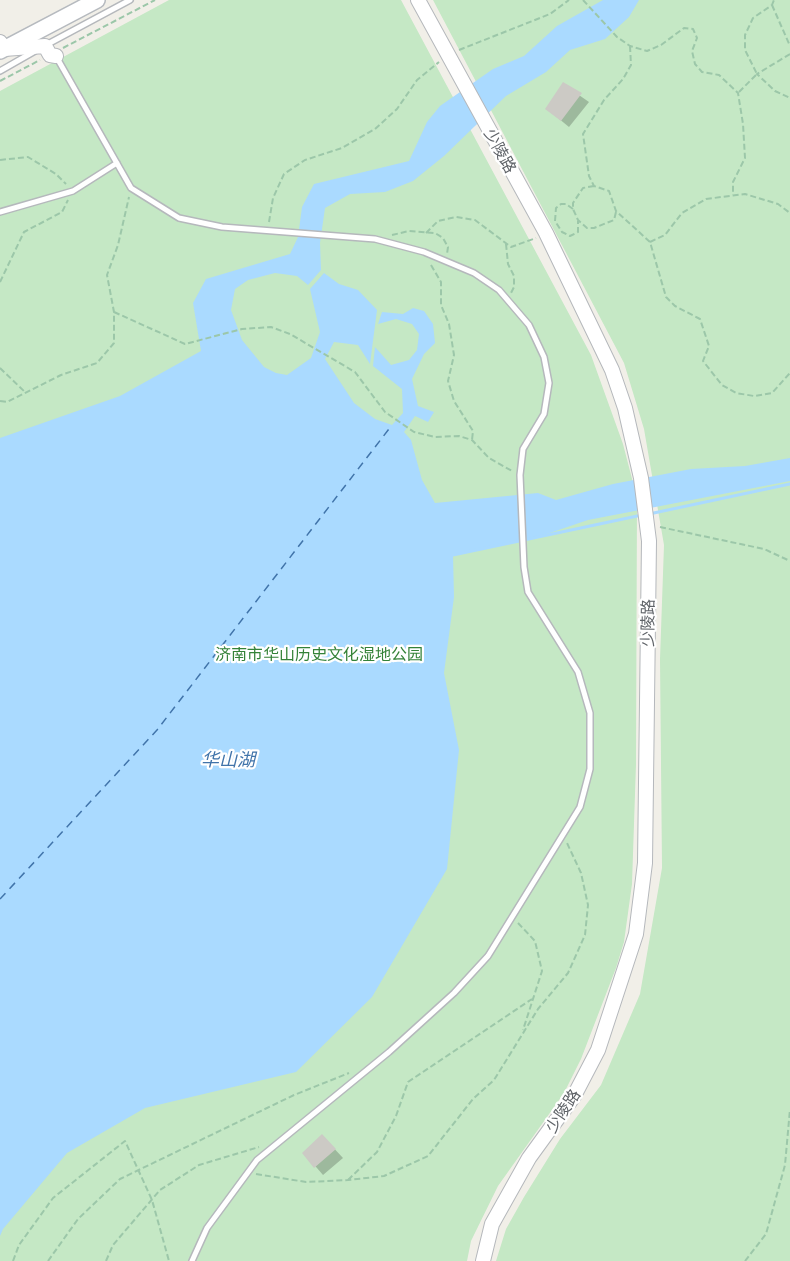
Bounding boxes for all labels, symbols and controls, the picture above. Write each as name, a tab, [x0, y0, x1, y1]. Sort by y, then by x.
street label: 少陵路	[480, 125, 520, 177]
street label: 少陵路	[638, 599, 658, 647]
park label: 济南市华山历史文化湿地公园	[215, 645, 423, 665]
water label: 华山湖	[201, 749, 255, 771]
street label: 少陵路	[542, 1086, 584, 1136]

